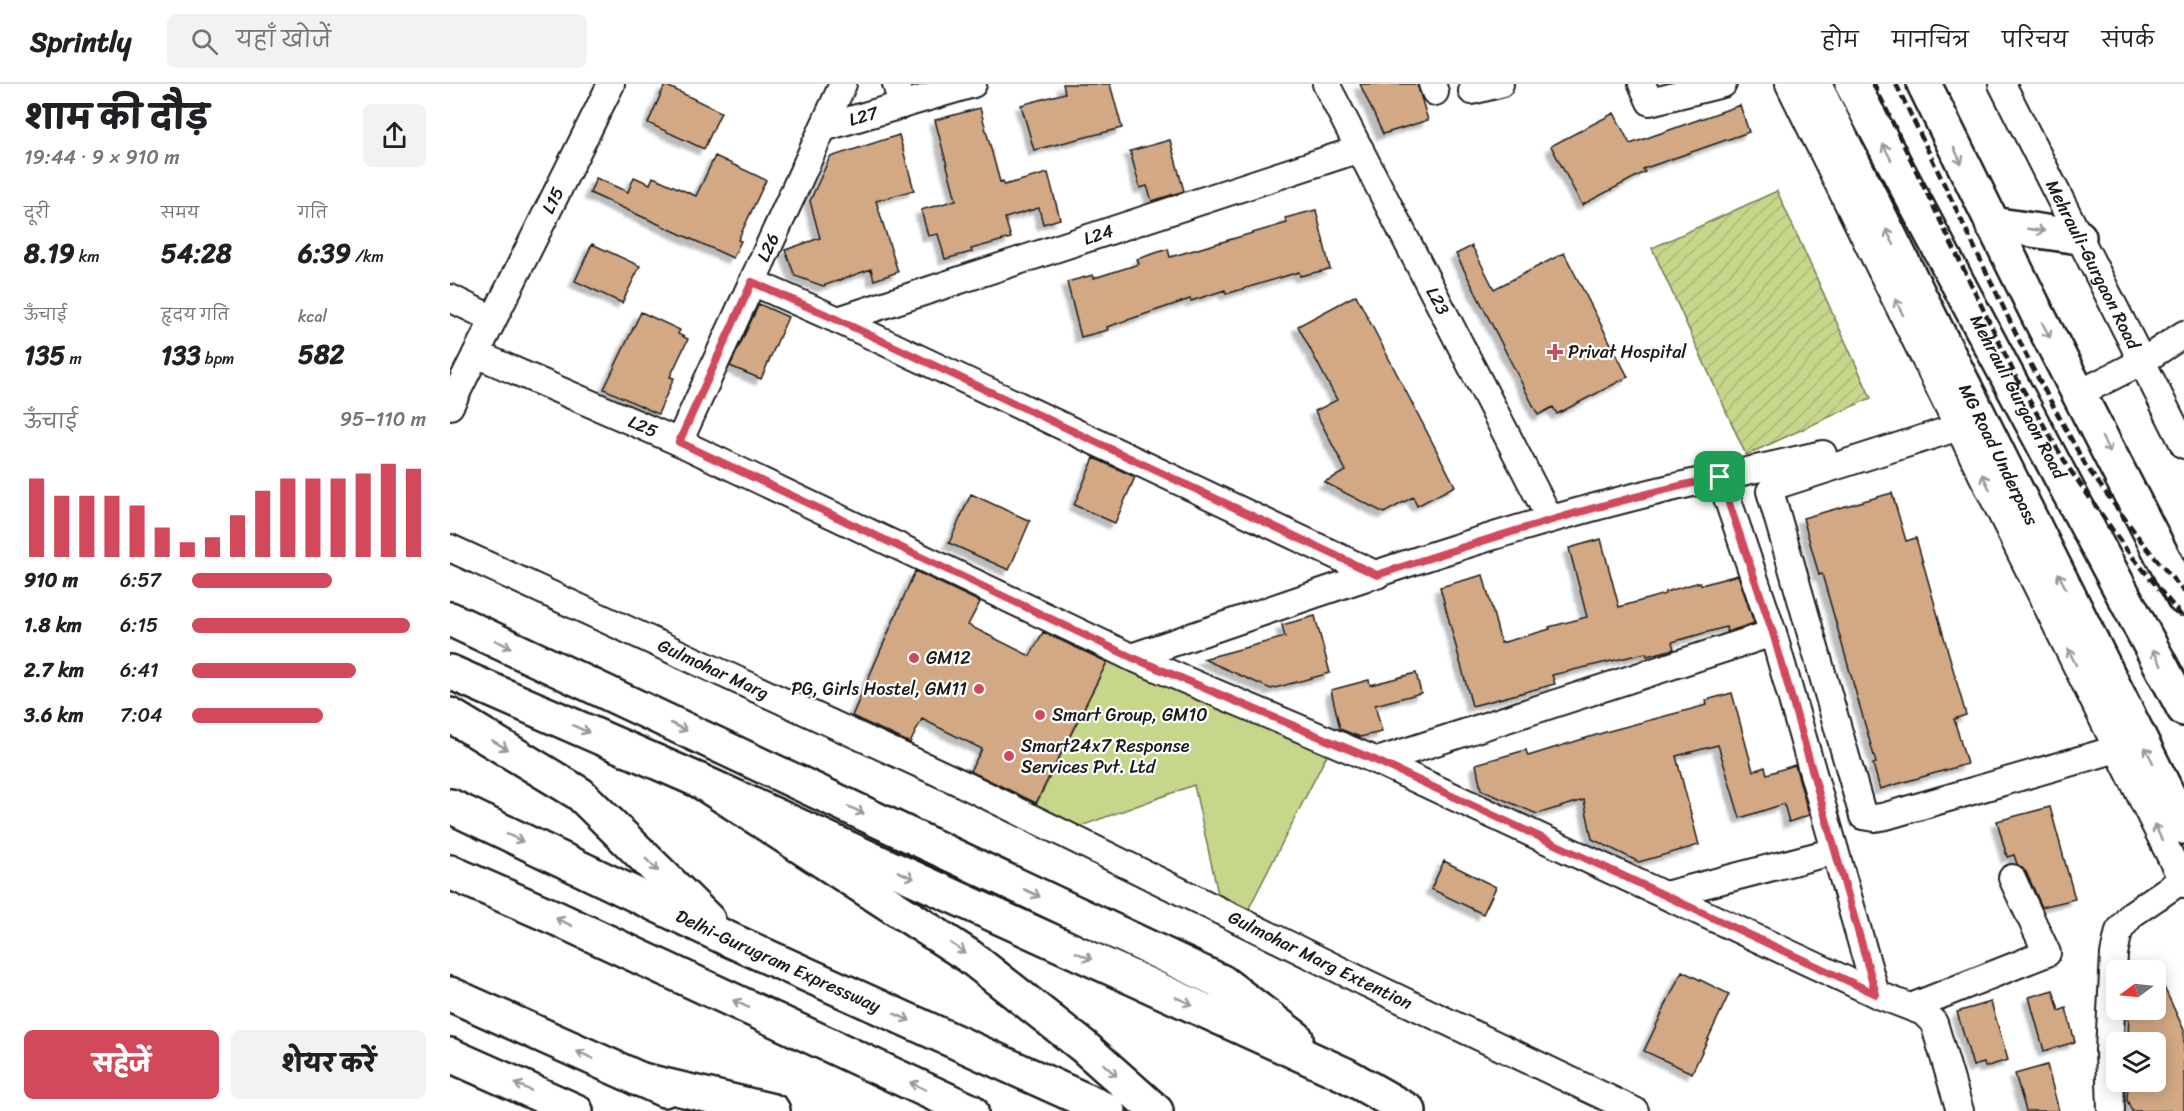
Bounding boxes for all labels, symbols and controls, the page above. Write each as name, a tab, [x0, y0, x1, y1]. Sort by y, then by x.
search box	[167, 14, 587, 68]
text: Sprintly	[30, 17, 131, 66]
text: यहाँ खोजें	[236, 20, 331, 59]
text: होम	[1822, 21, 1859, 59]
text: मानचित्र	[1892, 21, 1969, 59]
text: परिचय	[2002, 21, 2068, 59]
text: संपर्क	[2101, 21, 2154, 59]
icon: search	[188, 25, 221, 58]
text: शाम की दौड़	[24, 88, 209, 146]
street label: L27	[845, 96, 883, 136]
button: share	[363, 104, 426, 167]
text: 19:44 · 9 × 910 m	[24, 140, 180, 175]
one-way arrow	[1881, 143, 1893, 161]
one-way arrow	[1953, 146, 1964, 164]
street label: Mehrauli-Gurgaon Road	[2037, 174, 2150, 356]
street label: L15	[532, 181, 573, 220]
text: दूरी	[24, 198, 49, 227]
text: समय	[161, 198, 199, 227]
text: गति	[298, 198, 327, 227]
street label: L24	[1079, 215, 1118, 255]
one-way arrow	[2025, 225, 2045, 236]
street label: L26	[748, 228, 789, 267]
one-way arrow	[1884, 229, 1895, 247]
text: 8.19	[24, 230, 75, 276]
text: 54:28	[161, 230, 232, 276]
text: 6:39	[298, 230, 351, 276]
text: km	[75, 242, 100, 271]
text: /km	[351, 242, 384, 271]
street label: L23	[1417, 281, 1459, 321]
one-way arrow	[1893, 299, 1905, 317]
text: ऊँचाई	[24, 300, 67, 329]
text: हृदय गति	[161, 300, 229, 329]
text: kcal	[298, 302, 327, 331]
street label: Mehrauli Gurgaon Road	[1961, 308, 2076, 486]
one-way arrow	[2040, 321, 2052, 338]
text: 582	[298, 331, 345, 377]
text: 135	[24, 332, 65, 378]
text: 133	[161, 332, 201, 378]
place label: Privat Hospital	[1568, 336, 1687, 368]
marker: Privat Hospital	[1546, 343, 1564, 361]
text: m	[65, 344, 82, 373]
text: bpm	[201, 344, 234, 373]
street label: MG Road Underpass	[1950, 378, 2048, 532]
text: 95–110 m	[340, 402, 426, 437]
text: ऊँचाई	[24, 404, 78, 439]
street label: L25	[623, 406, 663, 447]
one-way arrow	[2101, 436, 2112, 454]
pin	[1694, 451, 1745, 502]
icon: arrive	[1703, 460, 1736, 493]
one-way arrow	[1979, 473, 1991, 491]
text: 910 m	[24, 563, 78, 598]
text: 6:57	[120, 563, 161, 598]
one-way arrow	[2055, 572, 2067, 590]
text: 1.8 km	[24, 608, 82, 643]
text: 6:15	[120, 608, 158, 643]
street label: Gulmohar Marg	[652, 630, 775, 709]
one-way arrow	[493, 638, 511, 650]
place label: GM12	[926, 642, 971, 674]
one-way arrow	[2066, 648, 2077, 666]
one-way arrow	[2151, 649, 2162, 667]
marker: GM12	[907, 651, 921, 665]
text: 2.7 km	[24, 653, 84, 688]
text: 6:41	[120, 653, 158, 688]
place label: PG, Girls Hostel, GM11	[791, 673, 967, 705]
marker: PG, Girls Hostel, GM11	[972, 682, 986, 696]
text: 3.6 km	[24, 698, 84, 733]
text: 7:04	[120, 698, 163, 733]
place label: Smart Group, GM10	[1052, 699, 1208, 731]
marker: Smart Group, GM10	[1033, 708, 1047, 722]
one-way arrow	[670, 721, 688, 733]
one-way arrow	[571, 724, 589, 735]
place label: Smart24x7 Response Services Pvt. Ltd	[1021, 730, 1190, 783]
one-way arrow	[491, 740, 508, 752]
one-way arrow	[2142, 747, 2154, 765]
marker: Smart24x7 Response Services Pvt. Ltd	[1002, 749, 1016, 763]
one-way arrow	[846, 804, 864, 816]
one-way arrow	[2152, 823, 2163, 841]
one-way arrow	[506, 833, 524, 845]
one-way arrow	[645, 858, 660, 873]
one-way arrow	[897, 870, 915, 881]
one-way arrow	[1023, 887, 1041, 899]
street label: Delhi-Gurugram Expressway	[670, 900, 887, 1022]
street label: Gulmohar Marg Extention	[1222, 901, 1418, 1019]
one-way arrow	[555, 916, 573, 928]
one-way arrow	[949, 943, 966, 955]
one-way arrow	[1074, 951, 1092, 962]
north arrow	[2106, 960, 2166, 1020]
map controls	[2106, 960, 2166, 1092]
one-way arrow	[1174, 996, 1192, 1008]
one-way arrow	[732, 998, 750, 1010]
one-way arrow	[892, 1012, 910, 1024]
button: सहेजें	[24, 1030, 219, 1099]
button: शेयर करें	[231, 1030, 426, 1099]
button: layers	[2106, 1032, 2166, 1092]
one-way arrow	[576, 1048, 594, 1059]
one-way arrow	[1103, 1063, 1118, 1077]
one-way arrow	[909, 1080, 927, 1092]
one-way arrow	[514, 1081, 533, 1092]

